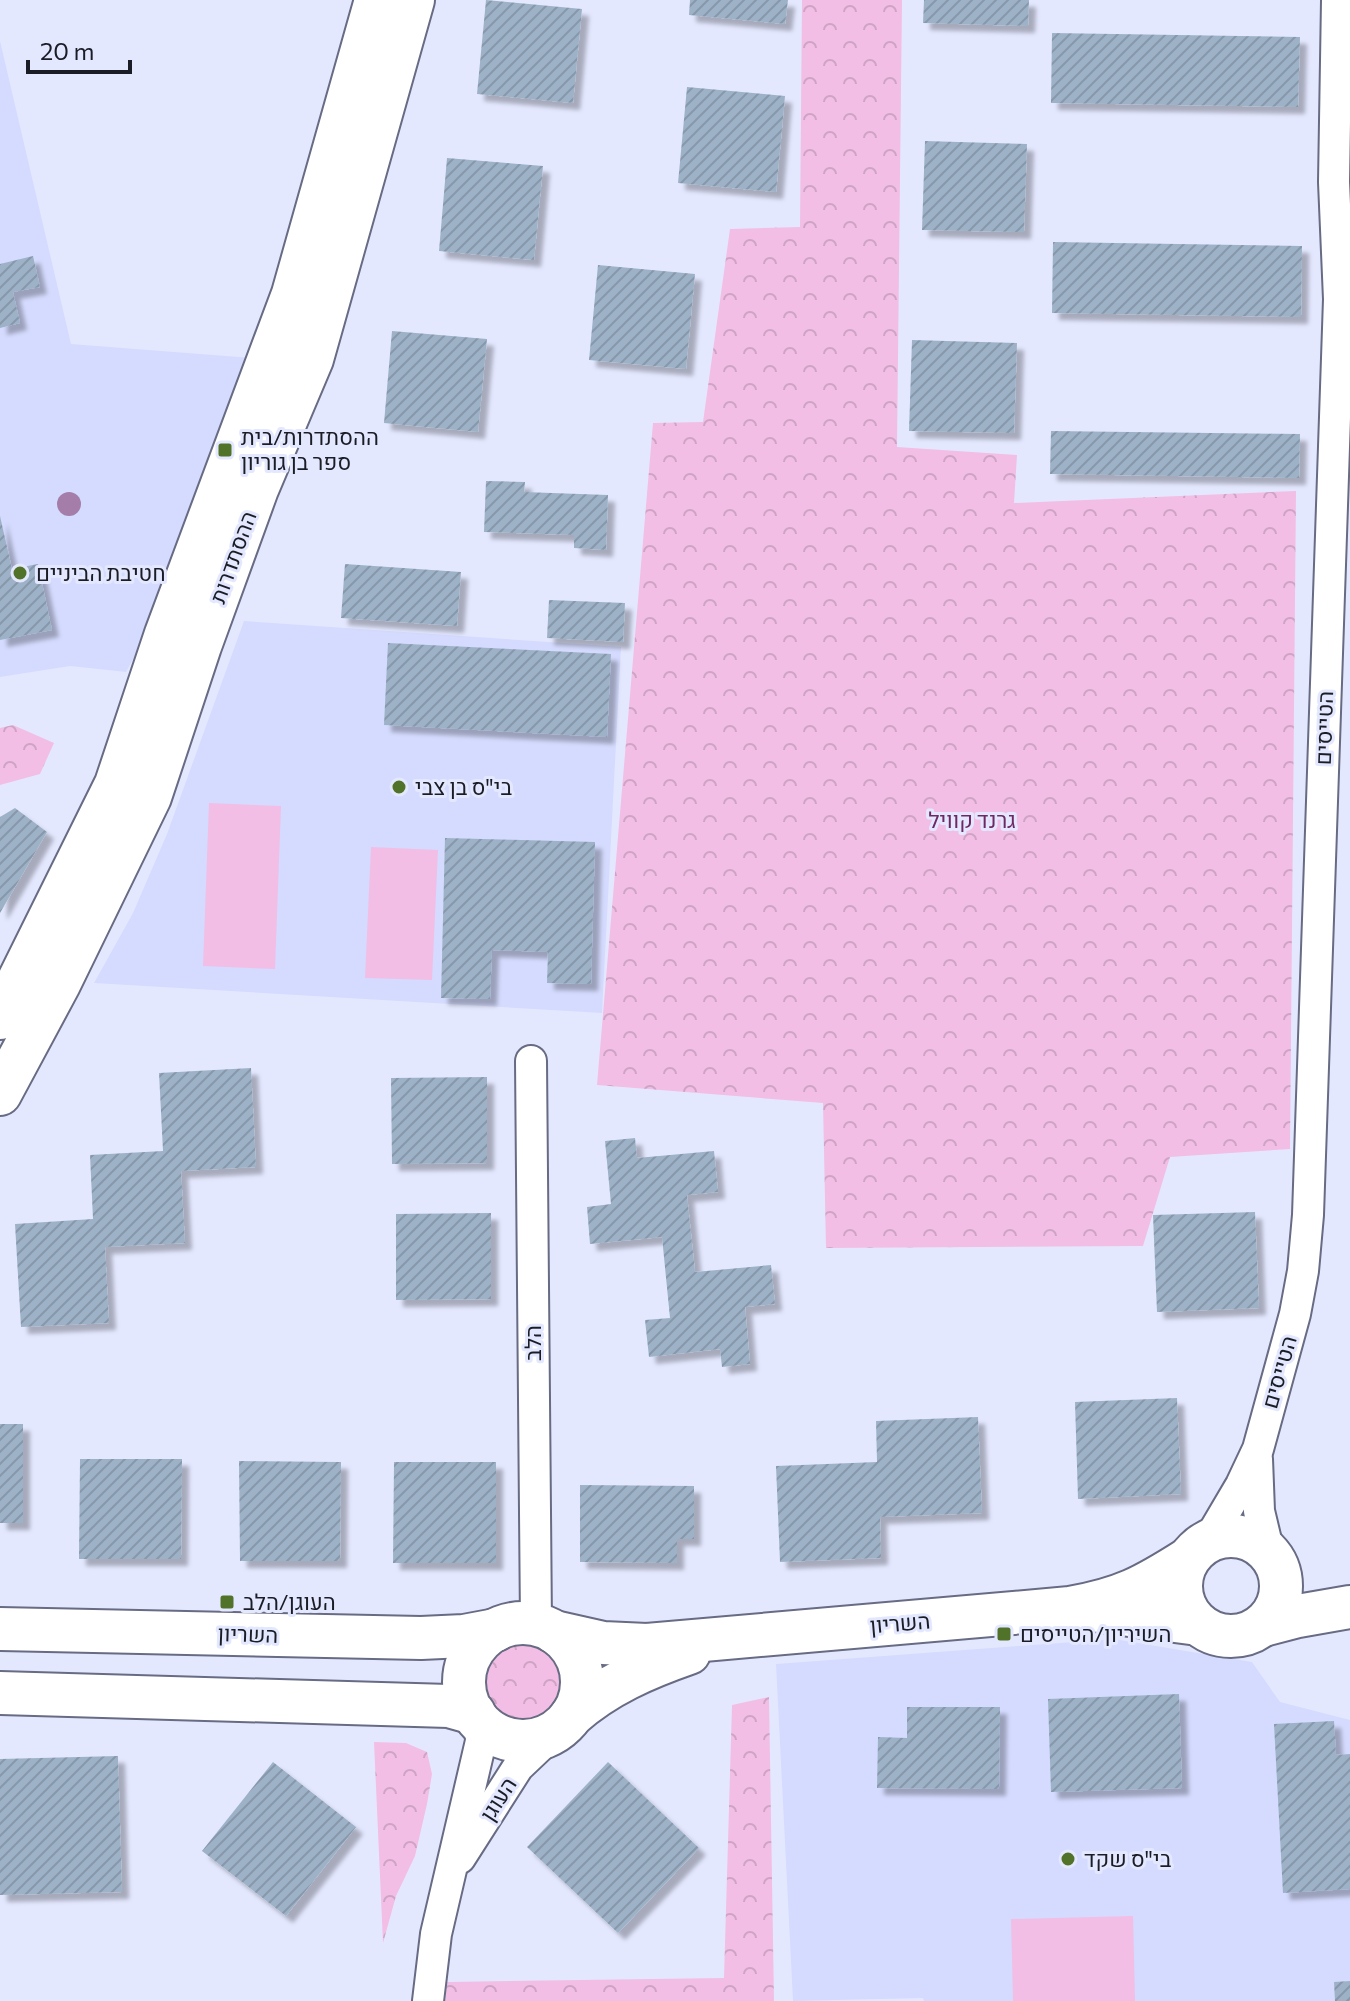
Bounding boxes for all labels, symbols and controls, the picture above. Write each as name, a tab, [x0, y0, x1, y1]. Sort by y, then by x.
scale bar	[28, 24, 130, 74]
text: 20 m	[40, 36, 94, 65]
place label: ההסתדרות/בית ספר בן גוריון	[241, 423, 379, 475]
marker: ההסתדרות/בית ספר בן גוריון	[216, 441, 234, 459]
street label: ההסתדרות	[203, 507, 262, 607]
place label: חטיבת הביניים	[36, 559, 166, 586]
marker: חטיבת הביניים	[11, 564, 29, 582]
street label: הטייסים	[1309, 690, 1338, 766]
place label: בי"ס בן צבי	[415, 773, 512, 800]
marker: בי"ס בן צבי	[390, 778, 408, 796]
park label: גרנד קוויל	[928, 806, 1016, 833]
street label: הלב	[519, 1325, 546, 1361]
street label: הטייסים	[1255, 1332, 1302, 1411]
place label: העוגן/הלב	[243, 1588, 336, 1615]
marker: העוגן/הלב	[218, 1593, 236, 1611]
street label: השריון	[869, 1606, 931, 1639]
street label: השריון	[217, 1619, 279, 1648]
place label: השיריון/הטייסים	[1020, 1620, 1172, 1647]
marker: השיריון/הטייסים	[995, 1625, 1013, 1643]
street label: העוגן	[473, 1772, 522, 1826]
place label: בי"ס שקד	[1084, 1845, 1172, 1872]
marker: בי"ס שקד	[1059, 1850, 1077, 1868]

